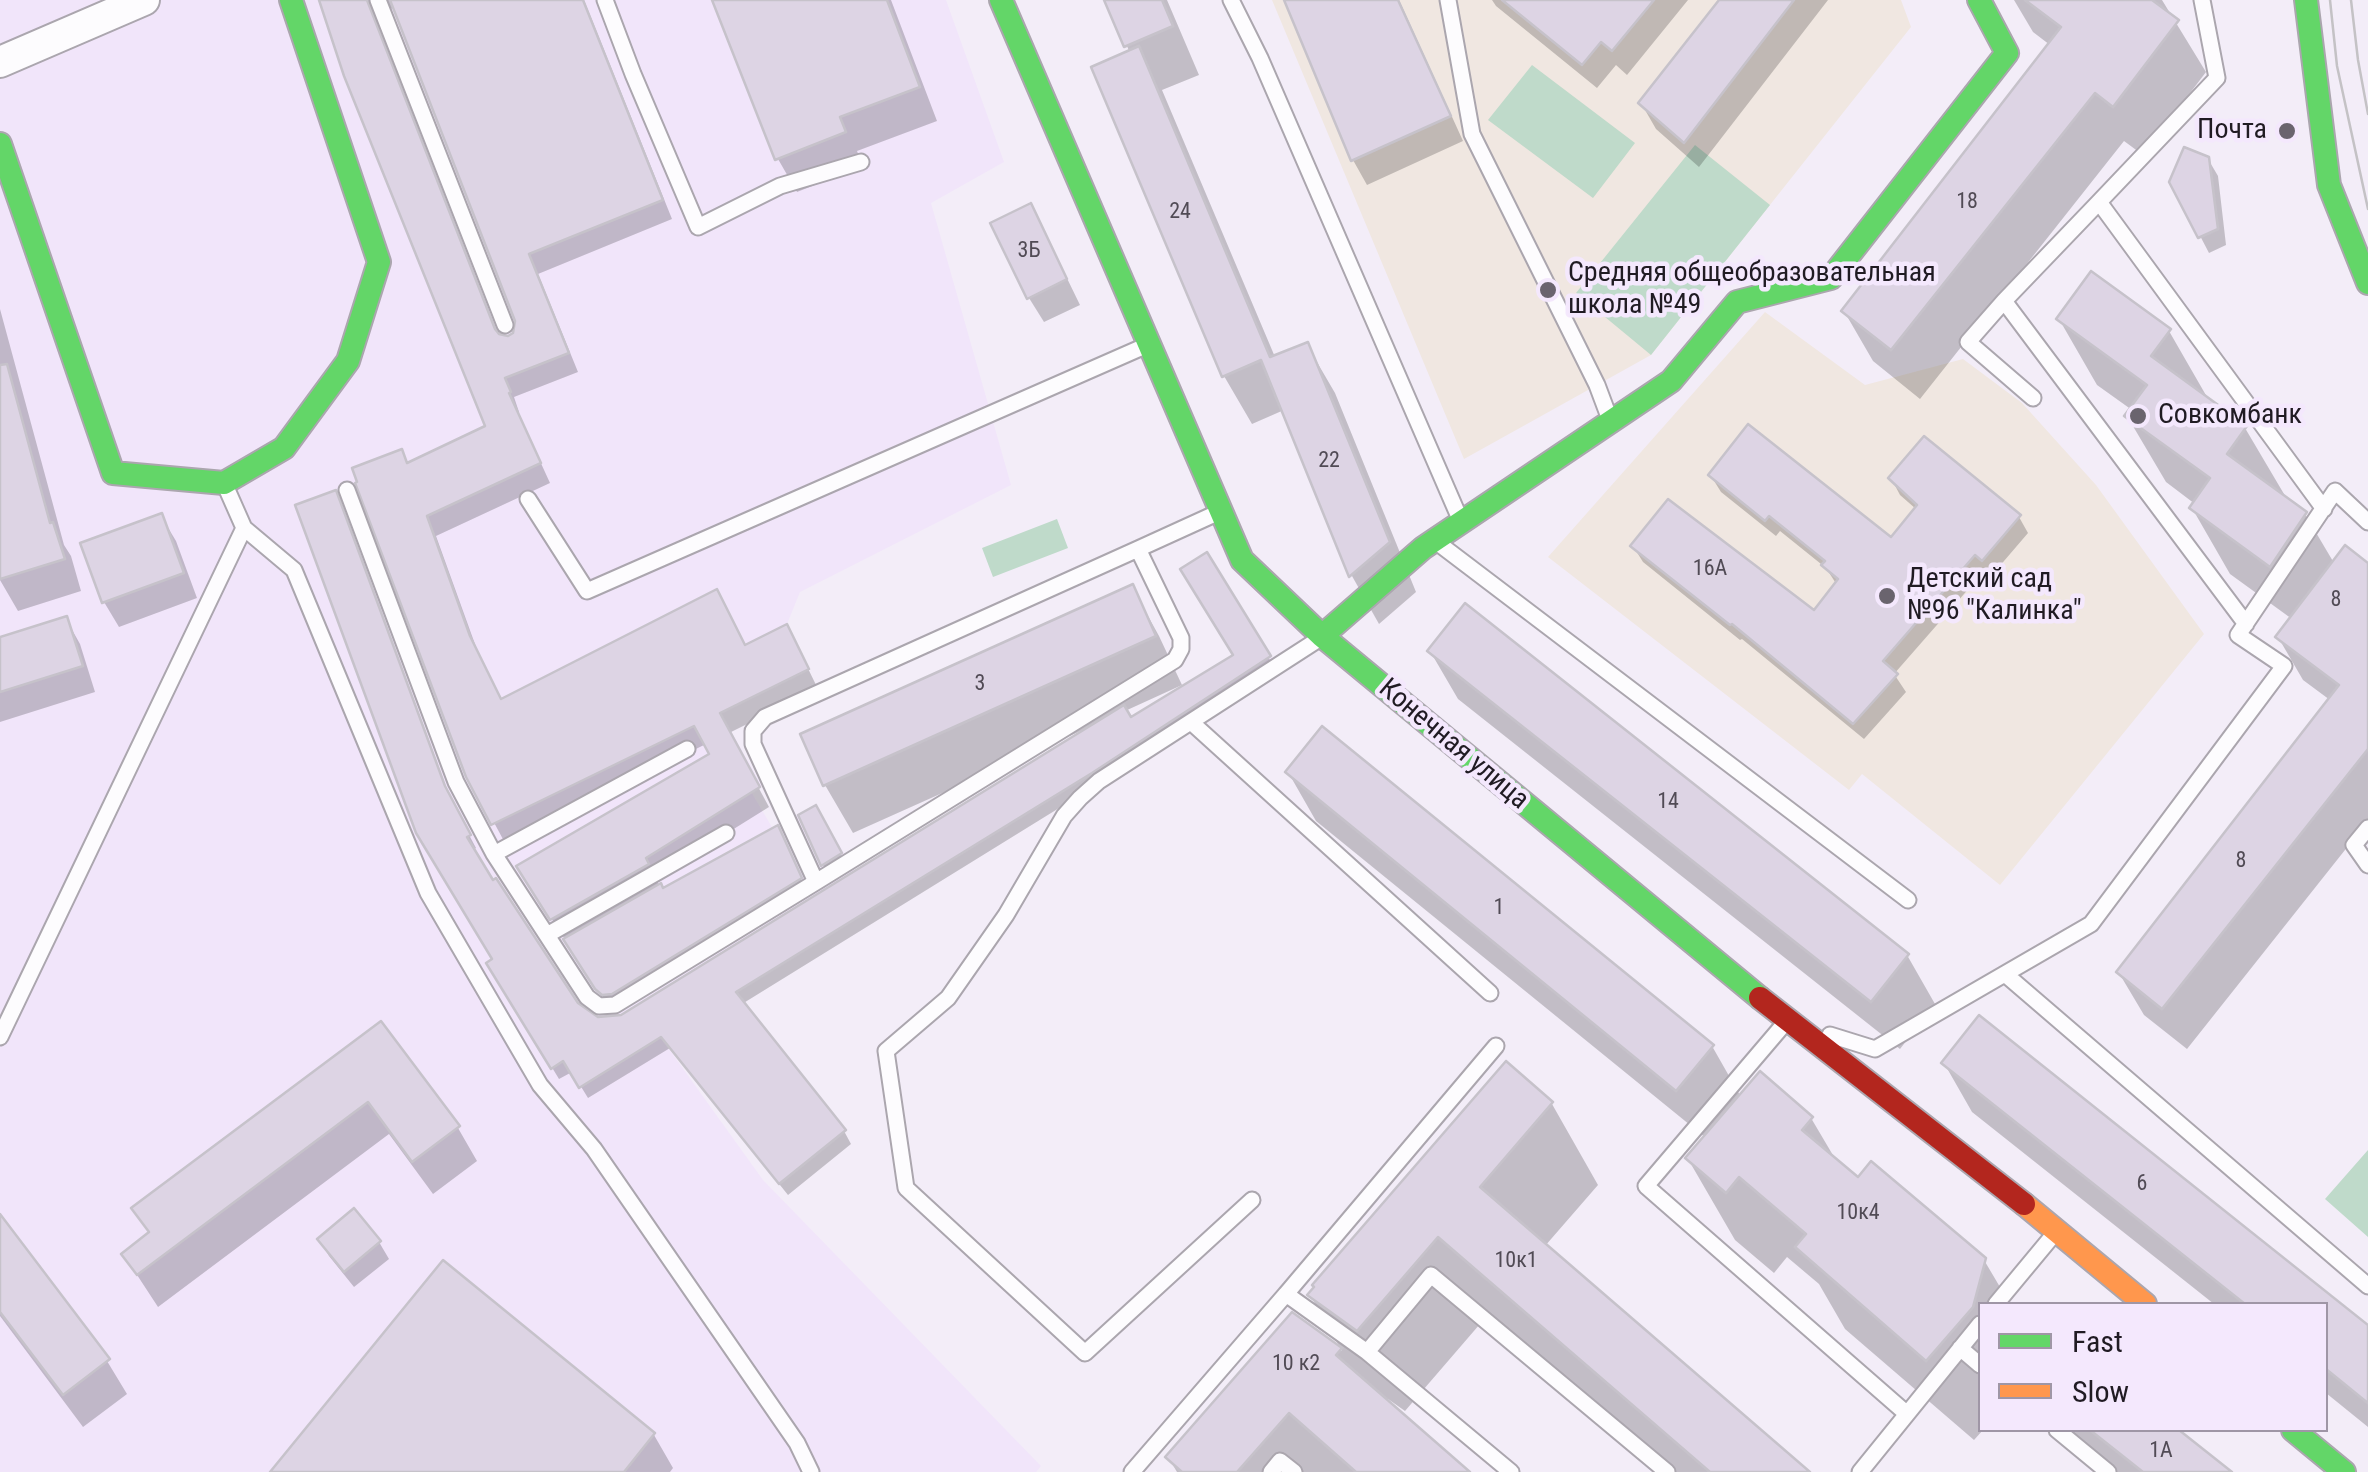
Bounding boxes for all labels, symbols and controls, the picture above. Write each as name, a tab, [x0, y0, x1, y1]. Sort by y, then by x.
place label: Почта	[2197, 114, 2267, 148]
marker: Почта	[2276, 120, 2298, 142]
house number: 18	[1956, 189, 1978, 215]
house number: 24	[1169, 199, 1191, 225]
house number: 3Б	[1018, 238, 1040, 264]
place label: Средняя общеобразовательная школа №49	[1568, 257, 1936, 323]
marker: Средняя общеобразовательная школа №49	[1537, 279, 1559, 301]
place label: Совкомбанк	[2158, 399, 2302, 433]
marker: Совкомбанк	[2127, 405, 2149, 427]
house number: 22	[1318, 448, 1340, 474]
house number: 16А	[1693, 556, 1727, 582]
place label: Детский сад №96 "Калинка"	[1907, 563, 2082, 629]
marker: Детский сад №96 "Калинка"	[1876, 585, 1898, 607]
house number: 8	[2331, 587, 2341, 613]
house number: 3	[975, 671, 985, 697]
street label: Конечная улица	[1371, 673, 1535, 817]
house number: 14	[1657, 789, 1679, 815]
house number: 8	[2236, 848, 2246, 874]
house number: 1	[1494, 895, 1504, 921]
house number: 6	[2137, 1171, 2147, 1197]
house number: 10к4	[1836, 1200, 1880, 1226]
house number: 10к1	[1494, 1248, 1538, 1274]
legend	[1978, 1302, 2328, 1432]
text: Fast	[2072, 1324, 2123, 1359]
house number: 10 к2	[1272, 1351, 1320, 1377]
text: Slow	[2072, 1374, 2129, 1409]
house number: 1А	[2149, 1438, 2173, 1464]

